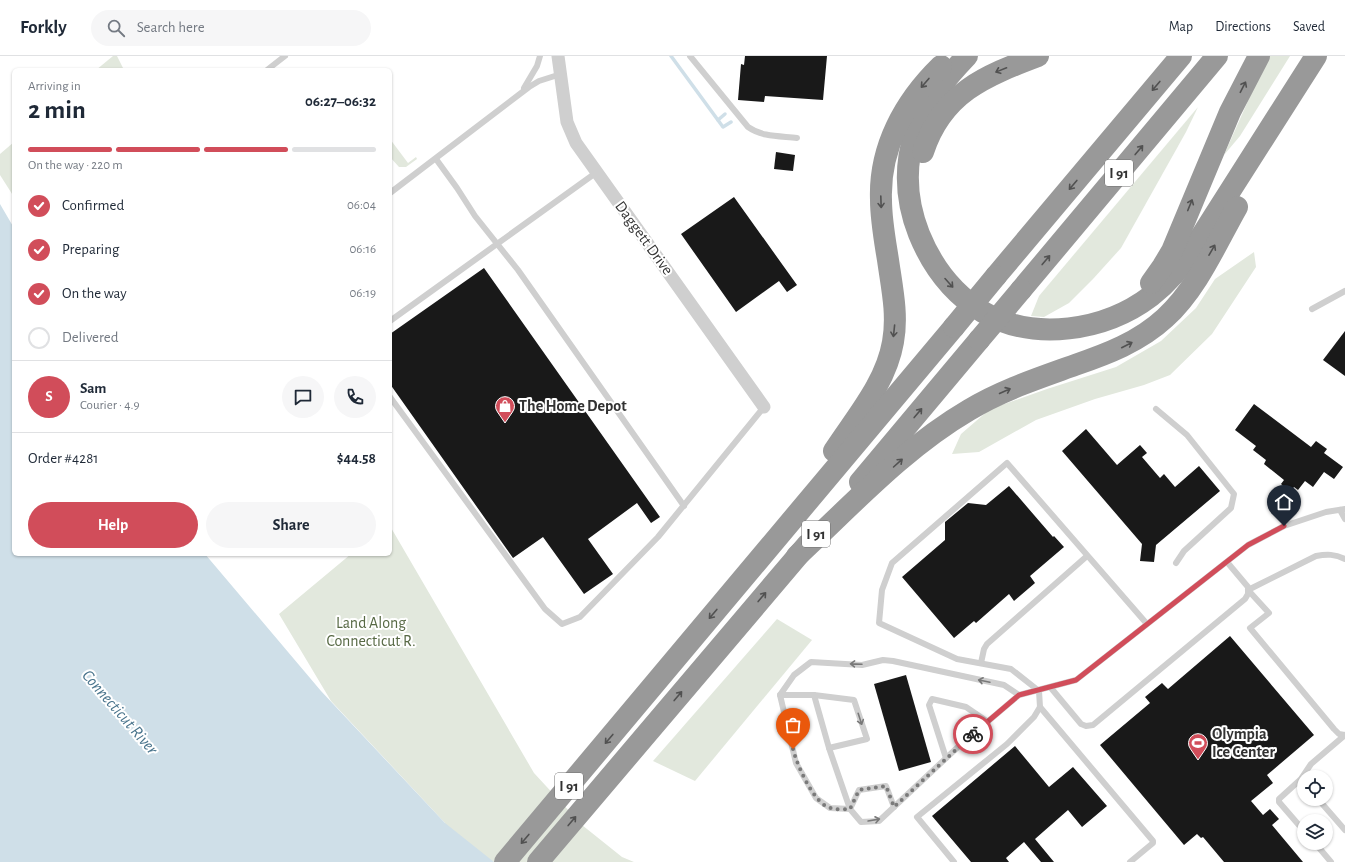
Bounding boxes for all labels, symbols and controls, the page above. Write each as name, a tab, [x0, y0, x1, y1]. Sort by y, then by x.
search box	[91, 10, 371, 46]
icon: search	[105, 17, 127, 39]
text: Forkly	[20, 18, 67, 37]
text: Search here	[137, 20, 205, 35]
text: Map	[1169, 20, 1193, 34]
text: Directions	[1215, 20, 1271, 34]
text: Saved	[1293, 20, 1325, 34]
one-way arrow	[996, 67, 1008, 74]
one-way arrow	[920, 78, 929, 88]
text: Arriving in	[28, 80, 81, 93]
one-way arrow	[1152, 81, 1161, 91]
one-way arrow	[1239, 81, 1247, 93]
text: 06:27–06:32	[305, 94, 376, 109]
text: 2 min	[28, 97, 86, 123]
one-way arrow	[1134, 144, 1143, 155]
text: On the way · 220 m	[28, 159, 123, 172]
road number: I 91	[1105, 160, 1133, 186]
one-way arrow	[1068, 180, 1077, 191]
icon: check	[28, 195, 50, 217]
one-way arrow	[877, 195, 885, 208]
text: Confirmed	[62, 198, 124, 213]
street label: Daggett Drive	[612, 198, 676, 278]
text: 06:04	[347, 199, 376, 212]
one-way arrow	[1187, 200, 1195, 212]
icon: check	[28, 239, 50, 261]
text: Preparing	[62, 242, 119, 257]
text: 06:16	[349, 243, 376, 256]
one-way arrow	[1209, 245, 1217, 257]
one-way arrow	[1042, 255, 1051, 265]
one-way arrow	[944, 278, 954, 288]
icon: check	[28, 283, 50, 305]
text: On the way	[62, 286, 127, 301]
text: 06:19	[349, 287, 376, 300]
one-way arrow	[891, 324, 898, 337]
text: Delivered	[62, 330, 119, 345]
one-way arrow	[1120, 341, 1132, 348]
button: chat	[282, 376, 324, 418]
button: phone	[334, 376, 376, 418]
text: Sam	[80, 381, 106, 396]
one-way arrow	[999, 387, 1011, 394]
text: S	[45, 389, 53, 404]
shop icon: The Home Depot	[494, 395, 516, 423]
place label: The Home Depot	[519, 398, 627, 414]
text: Courier · 4.9	[80, 399, 140, 412]
one-way arrow	[914, 407, 923, 418]
text: Order #4281	[28, 451, 98, 466]
text: $44.58	[337, 451, 376, 466]
one-way arrow	[892, 459, 902, 468]
pin	[1267, 485, 1301, 526]
icon: home	[1273, 491, 1295, 513]
button: Help	[28, 502, 198, 548]
button: Share	[206, 502, 376, 548]
road number: I 91	[802, 521, 830, 547]
one-way arrow	[757, 592, 766, 603]
one-way arrow	[709, 609, 718, 620]
park label: Land Along Connecticut R.	[326, 615, 416, 649]
one-way arrow	[850, 660, 863, 668]
water label: Connecticut River	[79, 667, 161, 758]
one-way arrow	[978, 676, 991, 684]
one-way arrow	[673, 691, 682, 702]
pin	[776, 708, 810, 749]
one-way arrow	[857, 712, 864, 725]
icon: bag	[782, 714, 804, 736]
courier	[953, 714, 993, 754]
icon: bike	[962, 723, 984, 745]
place label: Olympia Ice Center	[1212, 726, 1275, 760]
sports icon: Olympia Ice Center	[1187, 732, 1209, 760]
one-way arrow	[604, 734, 613, 745]
map controls	[1297, 770, 1333, 850]
button: locate	[1297, 770, 1333, 806]
road number: I 91	[555, 773, 583, 799]
button: layers	[1297, 814, 1333, 850]
one-way arrow	[568, 816, 577, 827]
one-way arrow	[867, 816, 880, 824]
one-way arrow	[520, 833, 529, 844]

